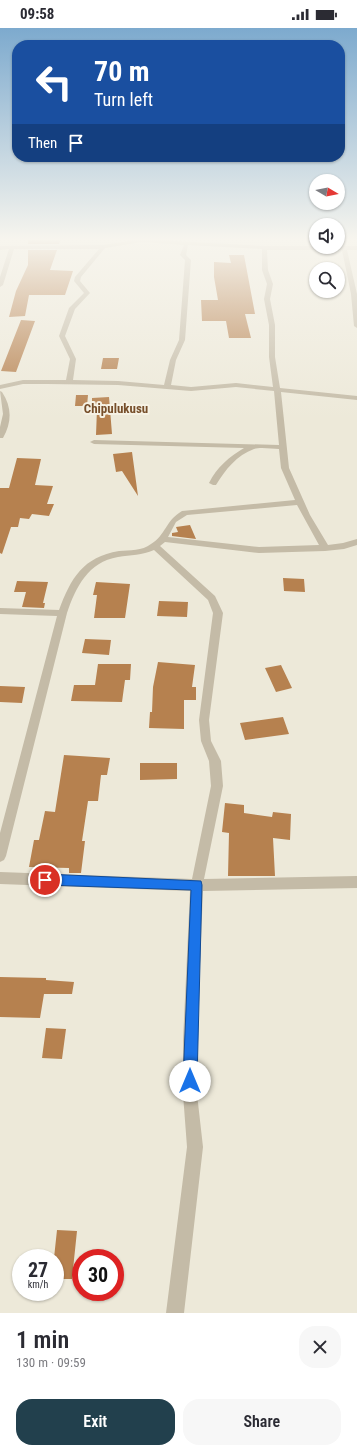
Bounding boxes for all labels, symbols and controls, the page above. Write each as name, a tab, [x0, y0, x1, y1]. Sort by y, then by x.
text: 09:58	[20, 5, 54, 23]
text: 70 m	[94, 55, 150, 88]
icon: left	[28, 56, 80, 108]
text: Turn left	[94, 89, 153, 110]
icon: arrive	[65, 132, 87, 154]
text: Then	[28, 134, 57, 152]
north arrow	[309, 174, 345, 210]
map controls	[309, 174, 345, 298]
button: sound	[309, 218, 345, 254]
button: search	[309, 262, 345, 298]
district label: Chipulukusu	[84, 401, 148, 416]
pin	[28, 863, 62, 897]
icon: arrive	[34, 869, 56, 891]
position arrow	[169, 1060, 211, 1102]
speed limit sign: 30	[72, 1249, 124, 1301]
text: 27	[28, 1258, 48, 1282]
text: km/h	[28, 1279, 48, 1290]
text: 1 min	[16, 1326, 69, 1354]
button: close	[299, 1326, 341, 1368]
text: 130 m · 09:59	[16, 1355, 86, 1370]
button: Exit	[16, 1399, 175, 1445]
button: Share	[183, 1399, 341, 1445]

